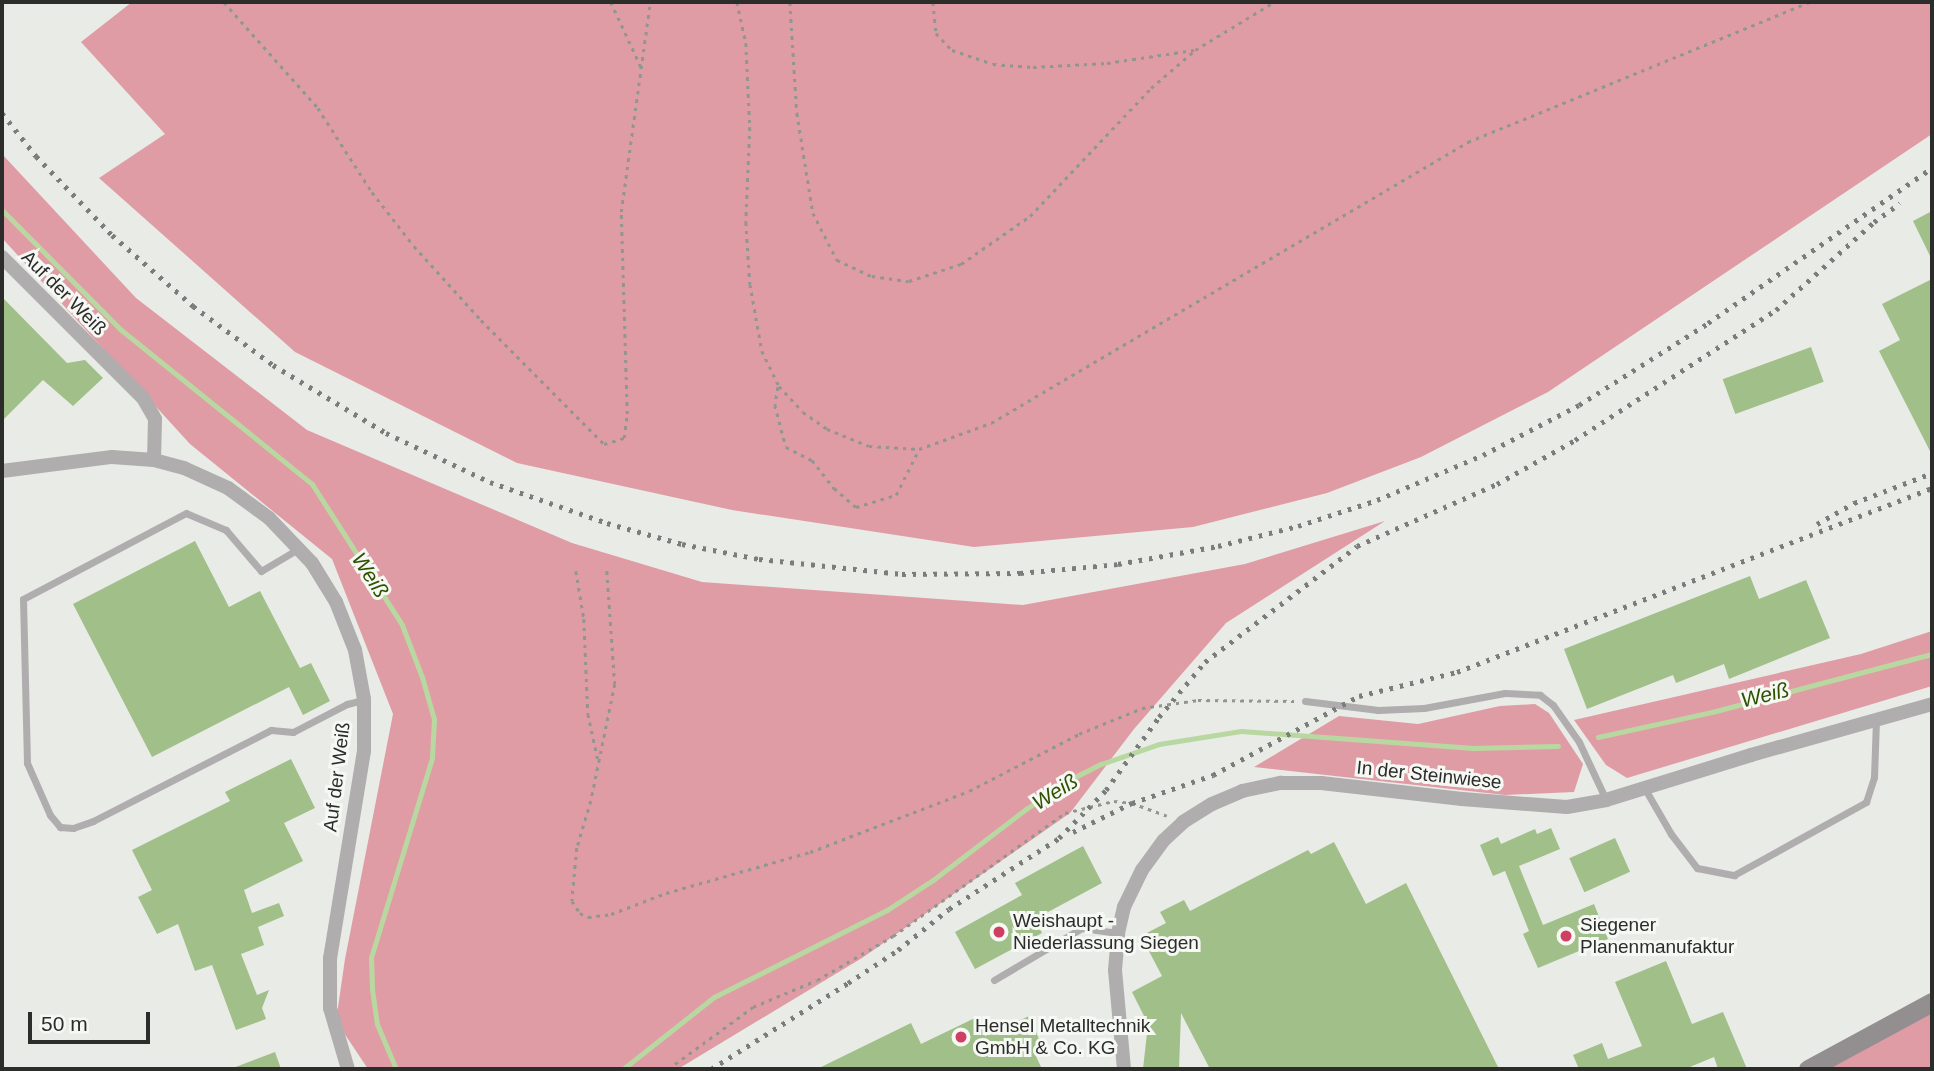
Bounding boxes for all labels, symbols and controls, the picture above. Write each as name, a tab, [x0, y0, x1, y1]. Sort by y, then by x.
street label: Auf der Weiß	[17, 246, 111, 340]
water label: Weiß	[346, 548, 394, 602]
water label: Weiß	[1738, 677, 1792, 713]
street label: Auf der Weiß	[319, 721, 355, 833]
street label: In der Steinwiese	[1355, 756, 1503, 794]
water label: Weiß	[1028, 768, 1082, 816]
place label: Weishaupt - Niederlassung Siegen	[1013, 910, 1199, 954]
place label: Siegener Planenmanufaktur	[1580, 914, 1734, 958]
marker: Weishaupt - Niederlassung Siegen	[991, 924, 1007, 940]
marker: Siegener Planenmanufaktur	[1558, 928, 1574, 944]
scale bar	[32, 998, 154, 1042]
text: 50 m	[41, 1012, 88, 1035]
place label: Hensel Metalltechnik GmbH & Co. KG	[975, 1015, 1150, 1059]
marker: Hensel Metalltechnik GmbH & Co. KG	[953, 1029, 969, 1045]

